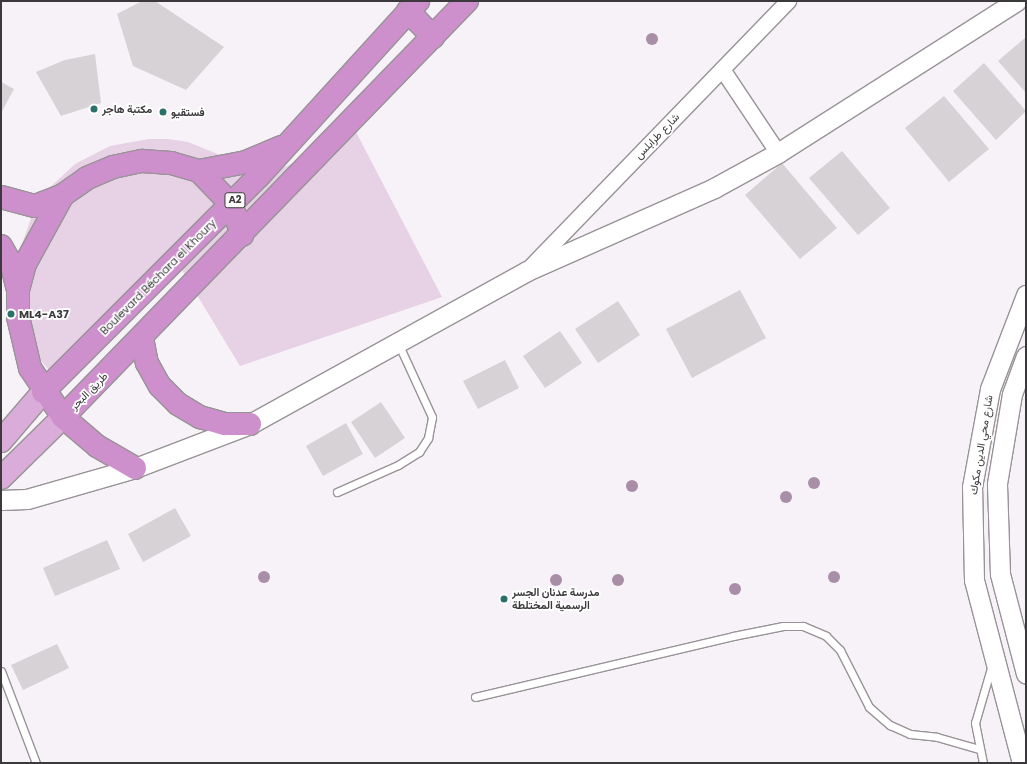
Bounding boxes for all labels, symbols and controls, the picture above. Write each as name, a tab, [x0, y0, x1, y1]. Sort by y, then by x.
place label: مكتبة هاجر	[102, 102, 152, 116]
marker: مكتبة هاجر	[89, 104, 99, 114]
place label: فستقيو	[171, 105, 205, 119]
marker: فستقيو	[158, 107, 168, 117]
street label: شارع طرابلس	[632, 110, 682, 162]
road number: A2	[224, 192, 246, 208]
street label: Boulevard Béchara el Khoury	[97, 216, 219, 338]
place label: ML4-A37	[19, 307, 69, 321]
marker: ML4-A37	[6, 309, 16, 319]
street label: طريق البحر	[68, 370, 110, 412]
street label: شارع محي الدين مكوك	[967, 394, 995, 496]
place label: مدرسة عدنان الجسر الرسمية المختلطة	[512, 586, 599, 612]
marker: مدرسة عدنان الجسر الرسمية المختلطة	[499, 594, 509, 604]

